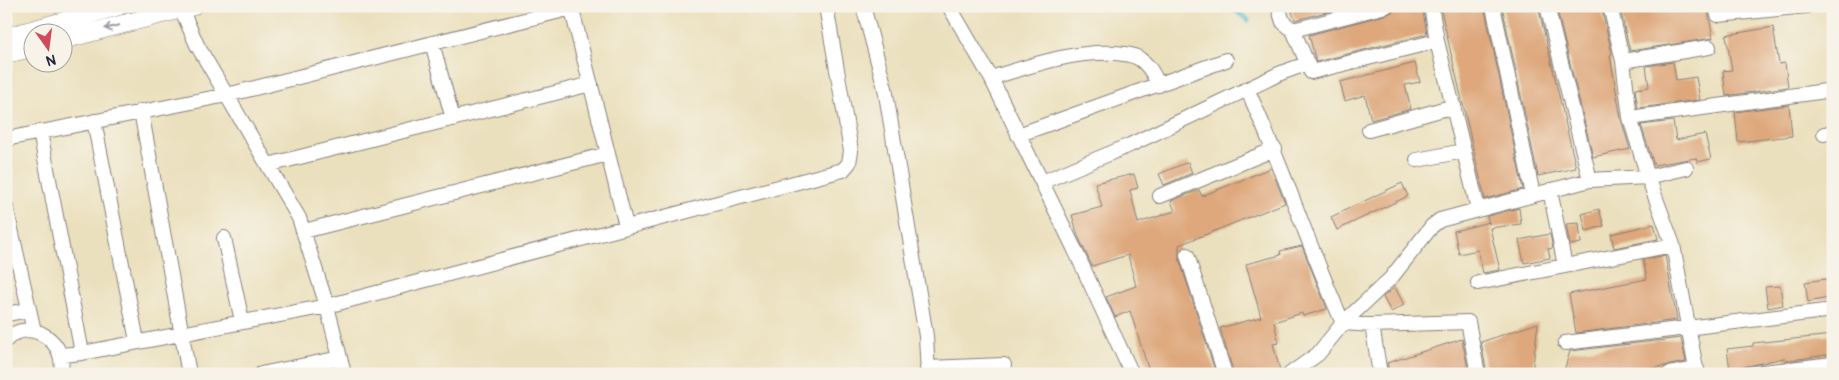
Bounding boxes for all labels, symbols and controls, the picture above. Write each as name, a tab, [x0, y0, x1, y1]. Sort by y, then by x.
north arrow	[22, 22, 72, 72]
one-way arrow	[105, 23, 121, 32]
text: N	[44, 51, 58, 70]

